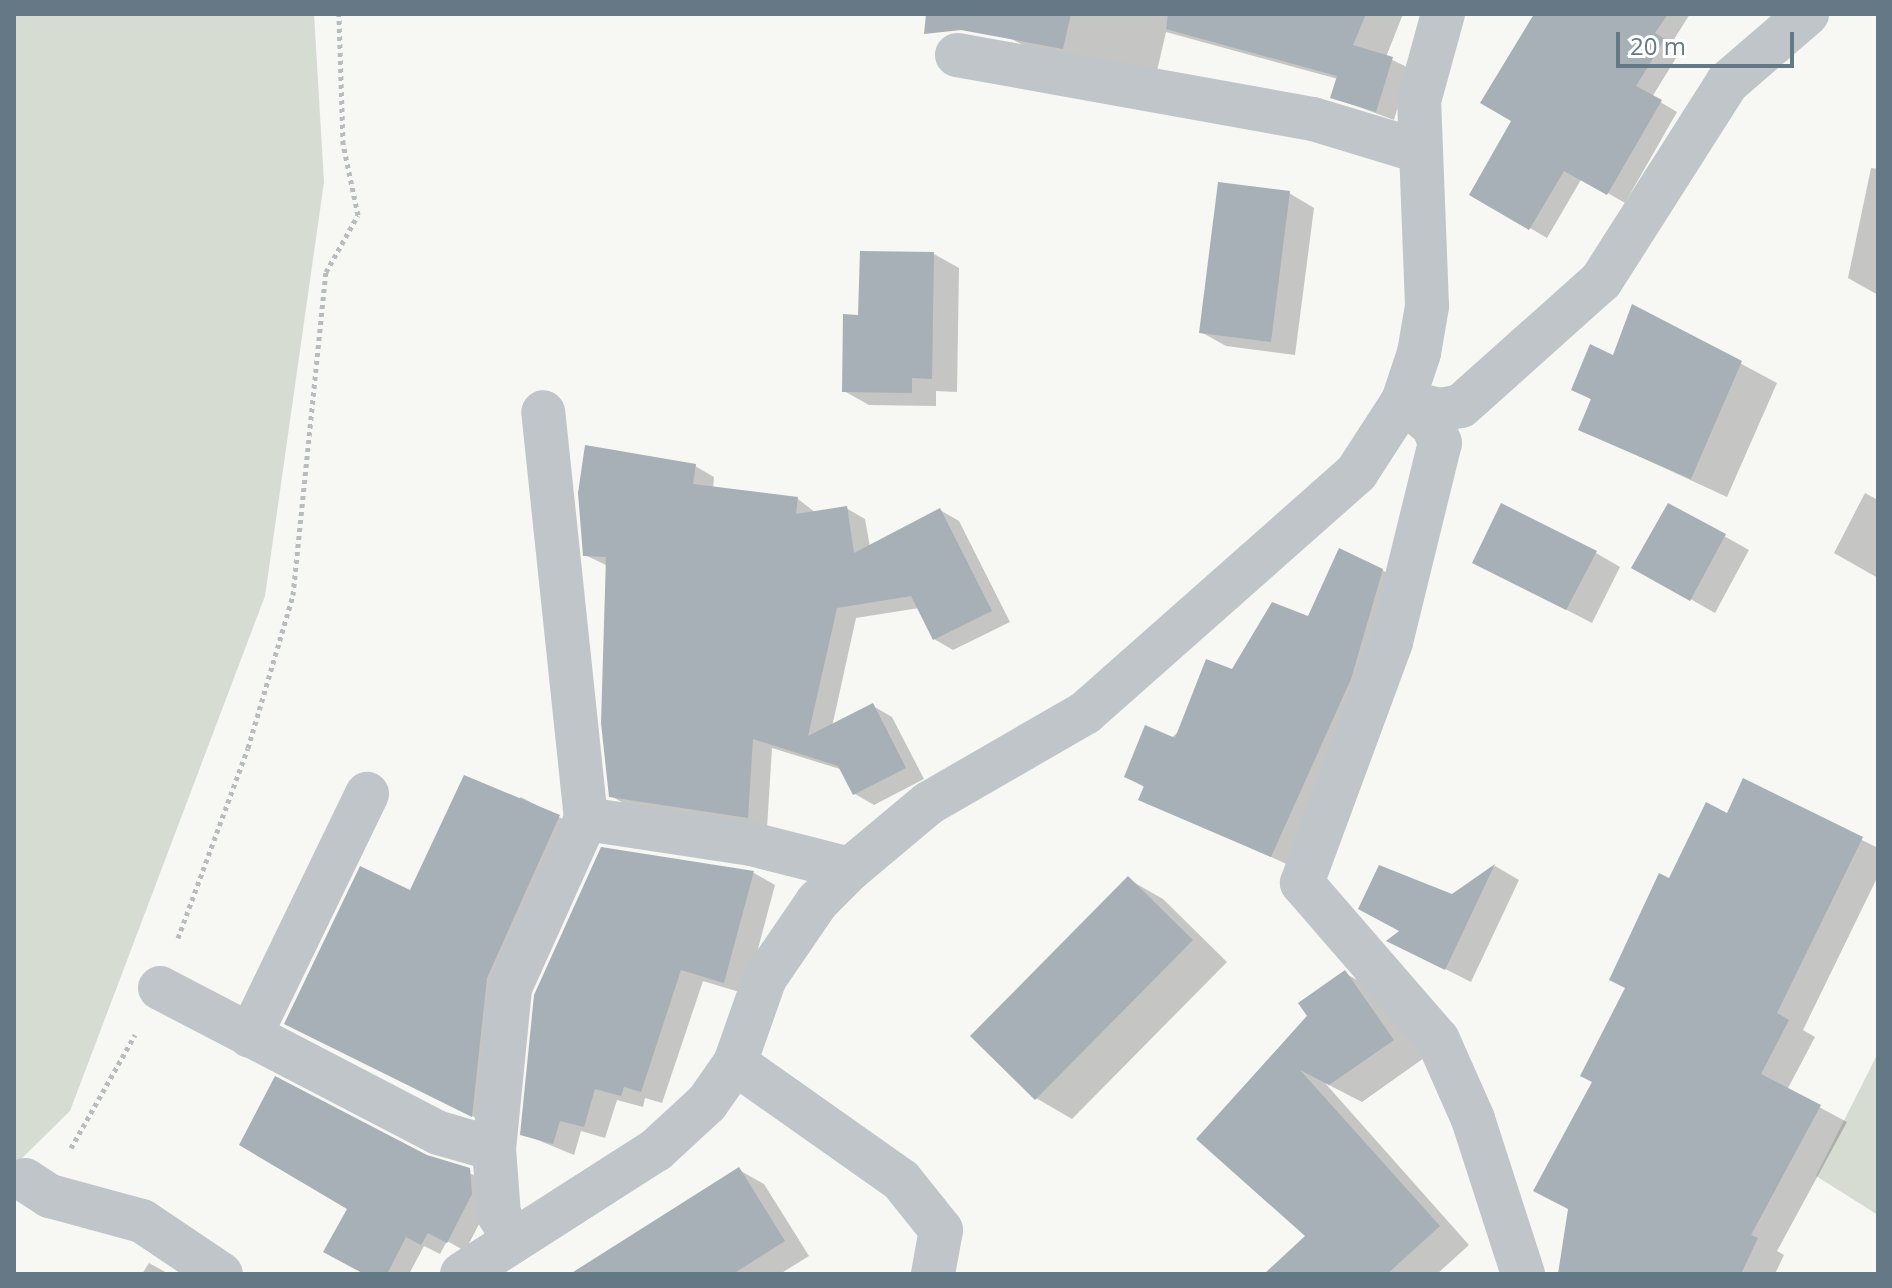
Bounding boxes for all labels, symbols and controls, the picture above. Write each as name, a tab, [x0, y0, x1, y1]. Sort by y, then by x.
scale bar	[1620, 16, 1798, 66]
text: 20 m	[1630, 29, 1686, 62]

